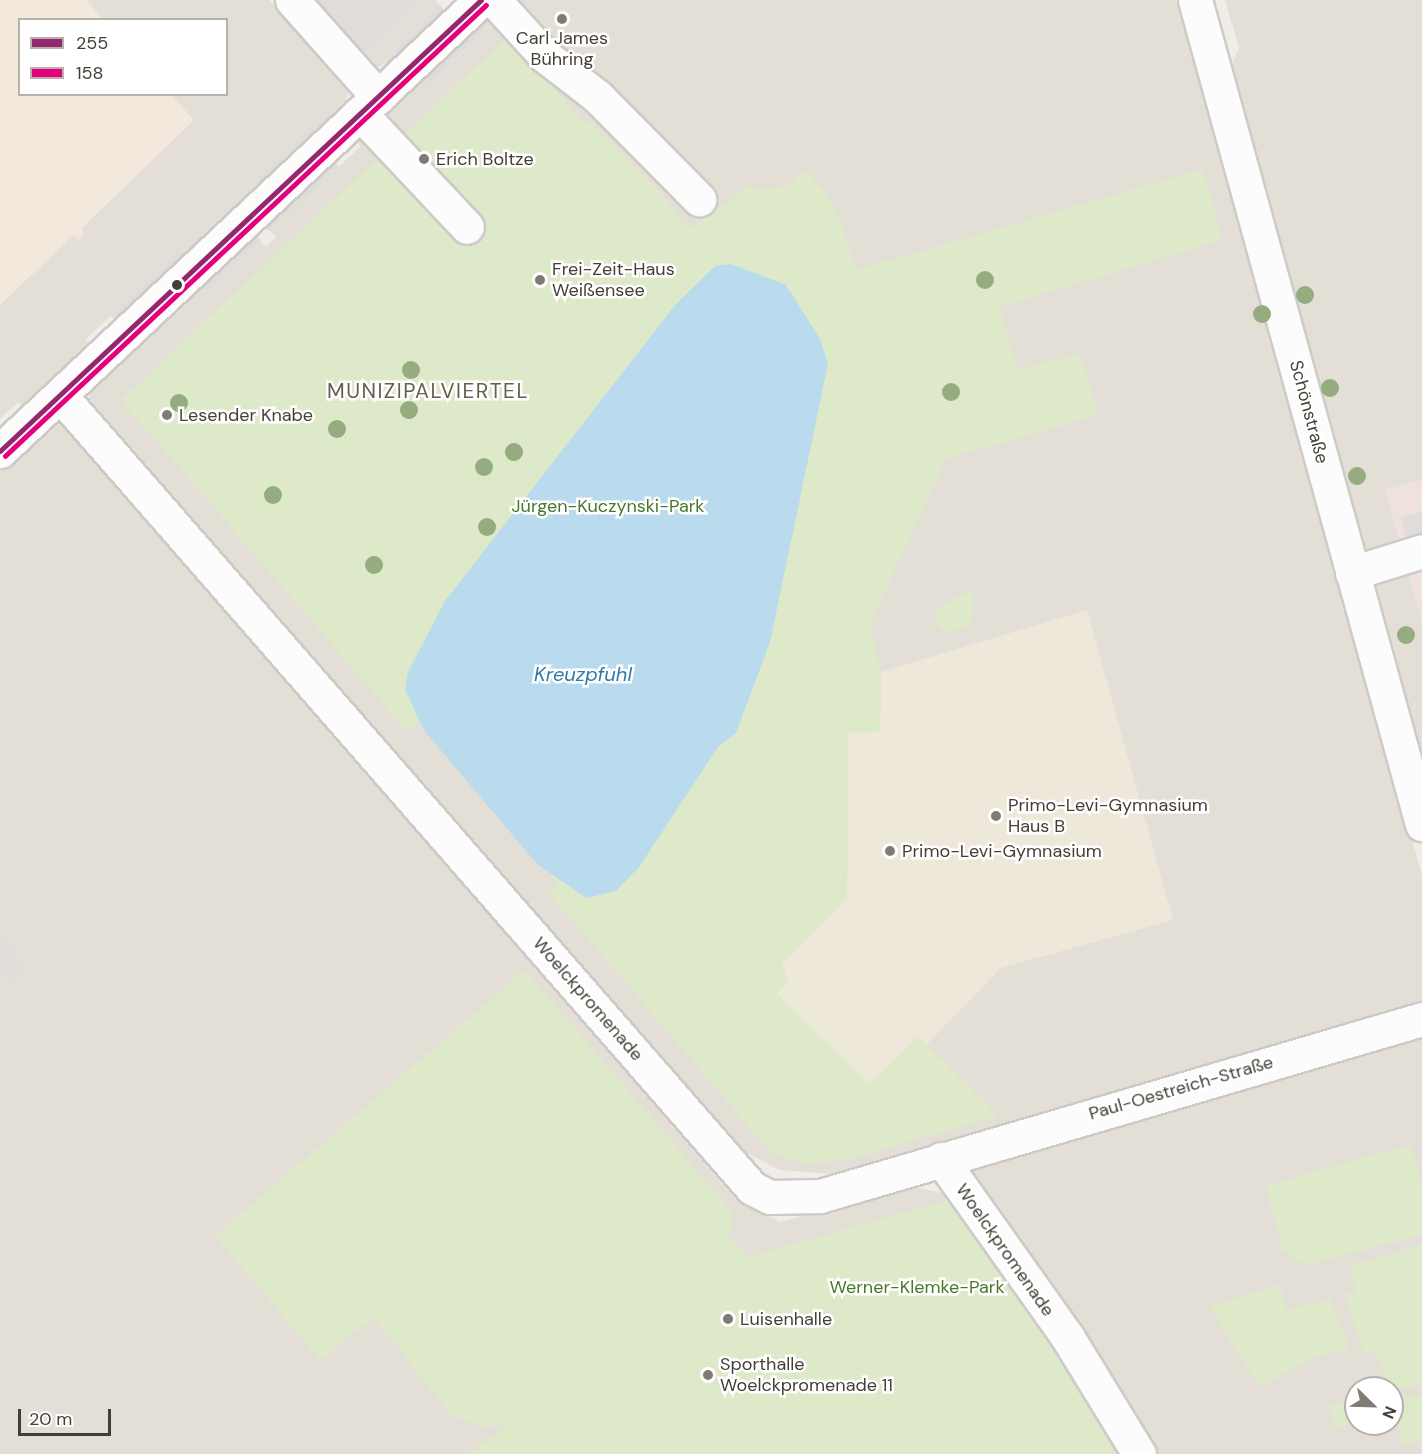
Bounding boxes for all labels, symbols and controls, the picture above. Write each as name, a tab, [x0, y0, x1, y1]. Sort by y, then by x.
marker: Carl James Bühring	[555, 12, 569, 26]
legend	[18, 18, 228, 96]
place label: Carl James Bühring	[516, 28, 608, 70]
text: 255	[76, 31, 108, 55]
text: 158	[76, 61, 104, 85]
place label: Erich Boltze	[436, 148, 534, 170]
marker: Erich Boltze	[417, 152, 431, 166]
place label: Frei-Zeit-Haus Weißensee	[552, 259, 675, 302]
marker: Frei-Zeit-Haus Weißensee	[533, 273, 547, 287]
unlabelled marker	[171, 279, 183, 291]
street label: Schönstraße	[1285, 358, 1333, 466]
district label: MUNIZIPALVIERTEL	[327, 378, 529, 404]
place label: Lesender Knabe	[179, 404, 313, 426]
marker: Lesender Knabe	[160, 408, 174, 422]
park label: Jürgen-Kuczynski-Park	[512, 495, 704, 517]
water label: Kreuzpfuhl	[534, 662, 632, 686]
place label: Primo-Levi-Gymnasium Haus B	[1008, 795, 1208, 838]
marker: Primo-Levi-Gymnasium Haus B	[989, 809, 1003, 823]
place label: Primo-Levi-Gymnasium	[902, 840, 1102, 862]
marker: Primo-Levi-Gymnasium	[883, 844, 897, 858]
street label: Woelckpromenade	[528, 933, 648, 1065]
street label: Paul-Oestreich-Straße	[1086, 1051, 1276, 1125]
street label: Woelckpromenade	[951, 1180, 1059, 1320]
park label: Werner-Klemke-Park	[829, 1276, 1005, 1298]
place label: Luisenhalle	[740, 1308, 832, 1330]
marker: Luisenhalle	[721, 1312, 735, 1326]
place label: Sporthalle Woelckpromenade 11	[720, 1354, 893, 1396]
marker: Sporthalle Woelckpromenade 11	[701, 1368, 715, 1382]
north arrow	[1344, 1376, 1404, 1436]
scale bar	[21, 1397, 114, 1435]
text: N	[1377, 1403, 1401, 1422]
text: 20 m	[29, 1407, 72, 1431]

